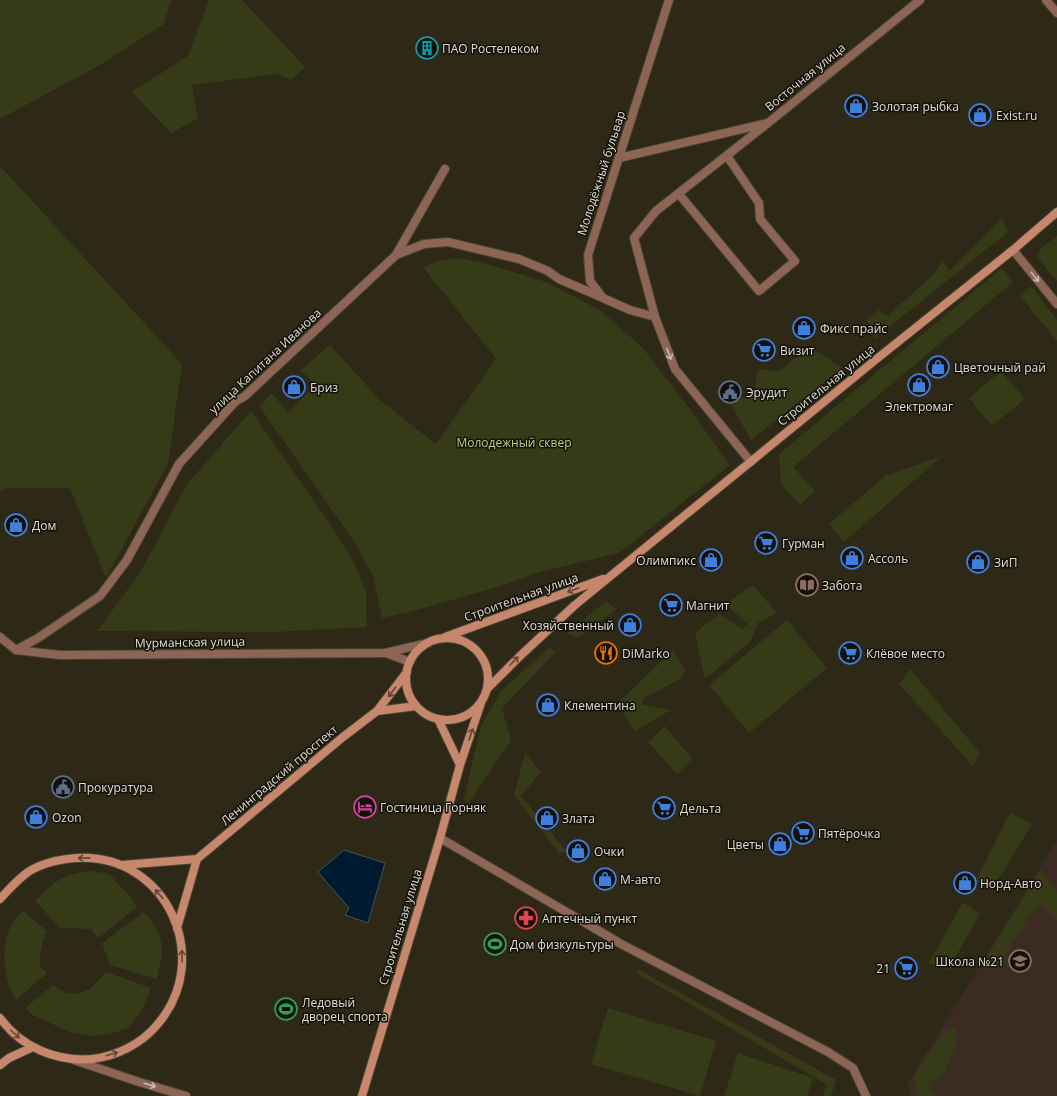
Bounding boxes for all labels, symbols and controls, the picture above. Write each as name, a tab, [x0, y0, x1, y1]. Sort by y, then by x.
building icon: ПАО Ростелеком	[414, 35, 440, 61]
street label: Восточная улица	[761, 39, 849, 115]
place label: ПАО Ростелеком	[442, 40, 539, 57]
shop icon: Золотая рыбка	[843, 93, 869, 119]
place label: Золотая рыбка	[872, 98, 959, 115]
shop icon: Exist.ru	[967, 102, 993, 128]
place label: Exist.ru	[996, 107, 1037, 124]
street label: Молодёжный бульвар	[573, 109, 629, 237]
one-way arrow	[1031, 271, 1039, 282]
street label: улица Капитана Иванова	[205, 304, 325, 418]
shop icon: Фикс прайс	[791, 315, 817, 341]
place label: Фикс прайс	[820, 320, 887, 337]
supermarket icon: Визит	[751, 337, 777, 363]
street label: Строительная улица	[774, 340, 878, 430]
place label: Визит	[780, 342, 815, 359]
one-way arrow	[665, 347, 673, 359]
shop icon: Цветочный рай	[925, 354, 951, 380]
place label: Цветочный рай	[954, 359, 1046, 376]
shop icon: Электромаг	[906, 372, 932, 398]
shop icon: Бриз	[281, 374, 307, 400]
place label: Бриз	[310, 379, 338, 396]
public building icon: Эрудит	[717, 379, 743, 405]
place label: Эрудит	[746, 384, 787, 401]
place label: Электромаг	[885, 398, 953, 415]
park label: Молодежный сквер	[456, 434, 572, 451]
shop icon: Дом	[3, 512, 29, 538]
place label: Дом	[32, 517, 56, 534]
supermarket icon: Гурман	[753, 530, 779, 556]
place label: Гурман	[782, 535, 825, 552]
shop icon: Ассоль	[839, 545, 865, 571]
shop icon: Олимпикс	[698, 547, 724, 573]
shop icon: ЗиП	[965, 549, 991, 575]
place label: Ассоль	[868, 550, 908, 567]
place label: Олимпикс	[636, 552, 696, 569]
place label: ЗиП	[994, 554, 1017, 571]
street label: Строительная улица	[461, 568, 581, 626]
library icon: Забота	[794, 572, 820, 598]
place label: Забота	[822, 577, 862, 594]
one-way arrow	[568, 587, 580, 595]
supermarket icon: Магнит	[658, 592, 684, 618]
place label: Магнит	[686, 597, 730, 614]
shop icon: Хозяйственный	[617, 612, 643, 638]
place label: Хозяйственный	[523, 617, 614, 634]
street label: Мурманская улица	[135, 633, 245, 651]
restaurant icon: DiMarko	[593, 640, 619, 666]
supermarket icon: Клёвое место	[837, 640, 863, 666]
place label: DiMarko	[622, 645, 670, 662]
place label: Клёвое место	[866, 645, 945, 662]
one-way arrow	[509, 657, 518, 667]
one-way arrow	[388, 686, 396, 697]
shop icon: Клементина	[535, 692, 561, 718]
place label: Клементина	[564, 697, 636, 714]
street label: Ленинградский проспект	[217, 721, 341, 829]
one-way arrow	[467, 728, 475, 740]
public building icon: Прокуратура	[50, 774, 76, 800]
place label: Прокуратура	[78, 779, 153, 796]
hotel icon: Гостиница Горняк	[352, 794, 378, 820]
supermarket icon: Дельта	[651, 795, 677, 821]
place label: Гостиница Горняк	[380, 799, 487, 816]
place label: Дельта	[680, 800, 721, 817]
shop icon: Ozon	[23, 804, 49, 830]
shop icon: Злата	[534, 805, 560, 831]
place label: Ozon	[52, 809, 82, 826]
place label: Злата	[562, 810, 595, 827]
supermarket icon: Пятёрочка	[790, 820, 816, 846]
place label: Пятёрочка	[818, 825, 880, 842]
shop icon: Цветы	[767, 831, 793, 857]
place label: Цветы	[727, 836, 764, 853]
shop icon: Очки	[565, 838, 591, 864]
place label: Очки	[594, 843, 624, 860]
one-way arrow	[78, 854, 91, 861]
shop icon: М-авто	[592, 866, 618, 892]
street label: Строительная улица	[374, 867, 426, 987]
shop icon: Норд-Авто	[952, 870, 978, 896]
place label: М-авто	[620, 871, 661, 888]
place label: Норд-Авто	[980, 875, 1042, 892]
one-way arrow	[154, 888, 163, 899]
pharmacy icon: Аптечный пункт	[513, 905, 539, 931]
place label: Аптечный пункт	[542, 910, 638, 927]
sports icon: Дом физкультуры	[482, 931, 508, 957]
place label: Дом физкультуры	[510, 936, 614, 953]
school or university icon: Школа №21	[1007, 948, 1033, 974]
one-way arrow	[178, 950, 186, 963]
place label: Школа №21	[936, 953, 1004, 970]
supermarket icon: 21	[893, 955, 919, 981]
place label: 21	[876, 960, 890, 977]
place label: Ледовый дворец спорта	[302, 994, 388, 1025]
sports icon: Ледовый дворец спорта	[273, 996, 299, 1022]
one-way arrow	[10, 1029, 20, 1039]
one-way arrow	[105, 1050, 118, 1057]
one-way arrow	[143, 1082, 156, 1090]

